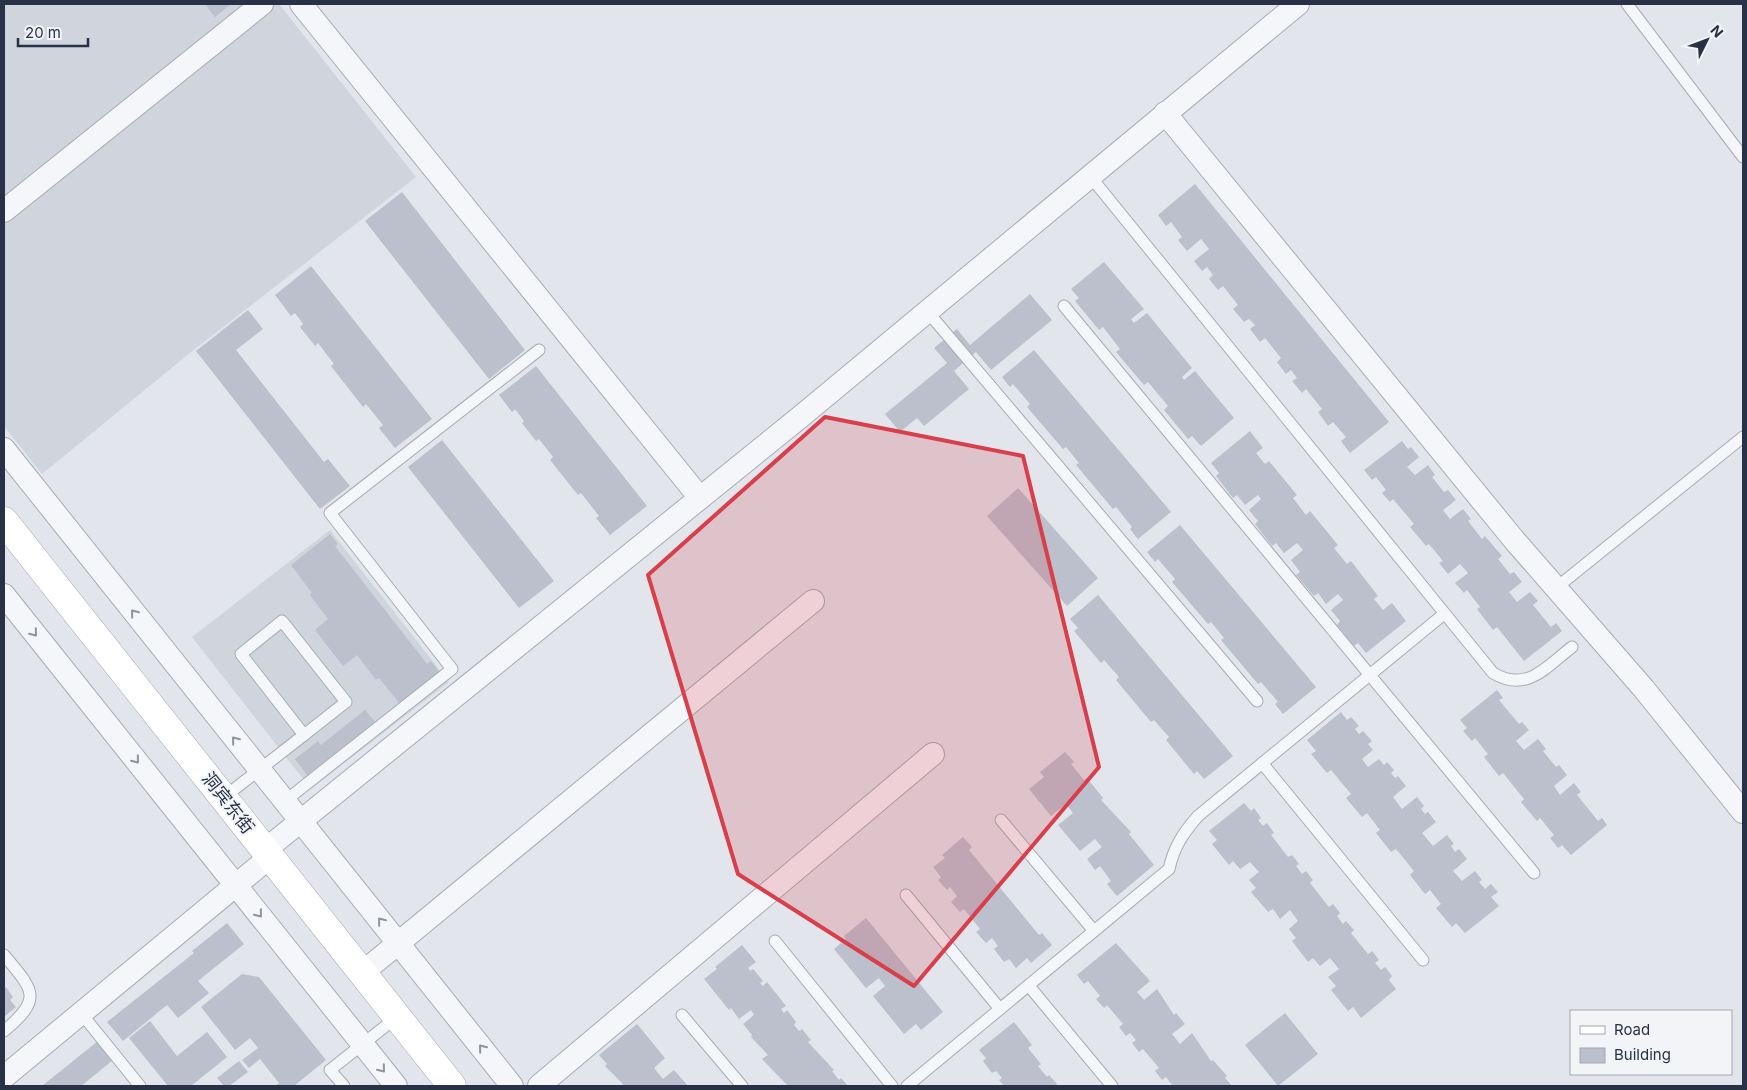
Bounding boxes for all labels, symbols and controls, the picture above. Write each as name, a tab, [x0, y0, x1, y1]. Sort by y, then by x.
scale bar	[18, 15, 88, 47]
north arrow	[1682, 15, 1732, 65]
text: N	[1707, 21, 1727, 41]
text: 20 m	[25, 23, 61, 42]
one-way arrow	[131, 609, 140, 618]
one-way arrow	[29, 627, 37, 636]
one-way arrow	[232, 736, 241, 745]
one-way arrow	[130, 754, 138, 763]
street label: 洞宾东街	[198, 768, 259, 838]
one-way arrow	[253, 908, 261, 917]
one-way arrow	[378, 918, 386, 927]
legend	[1570, 1010, 1732, 1075]
text: Road	[1614, 1020, 1650, 1039]
one-way arrow	[479, 1044, 488, 1054]
text: Building	[1614, 1045, 1671, 1064]
one-way arrow	[377, 1063, 386, 1072]

